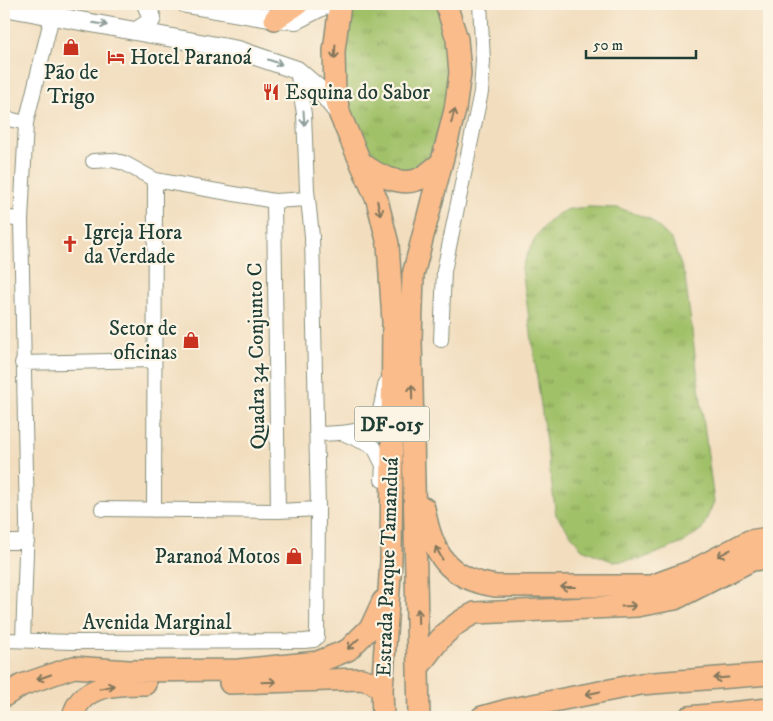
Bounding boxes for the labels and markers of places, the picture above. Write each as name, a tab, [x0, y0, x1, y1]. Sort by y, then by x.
shop icon: Pão de Trigo	[61, 37, 81, 57]
place label: Hotel Paranoá	[130, 45, 252, 71]
hotel icon: Hotel Paranoá	[106, 47, 126, 67]
place label: Pão de Trigo	[43, 60, 99, 110]
place label: Esquina do Sabor	[285, 80, 430, 106]
restaurant icon: Esquina do Sabor	[261, 82, 281, 102]
place label: Igreja Hora da Verdade	[84, 220, 182, 270]
church icon: Igreja Hora da Verdade	[60, 234, 80, 254]
place label: Setor de oficinas	[109, 316, 177, 366]
shop icon: Setor de oficinas	[181, 330, 201, 350]
place label: Paranoá Motos	[155, 544, 280, 570]
shop icon: Paranoá Motos	[284, 546, 304, 566]

